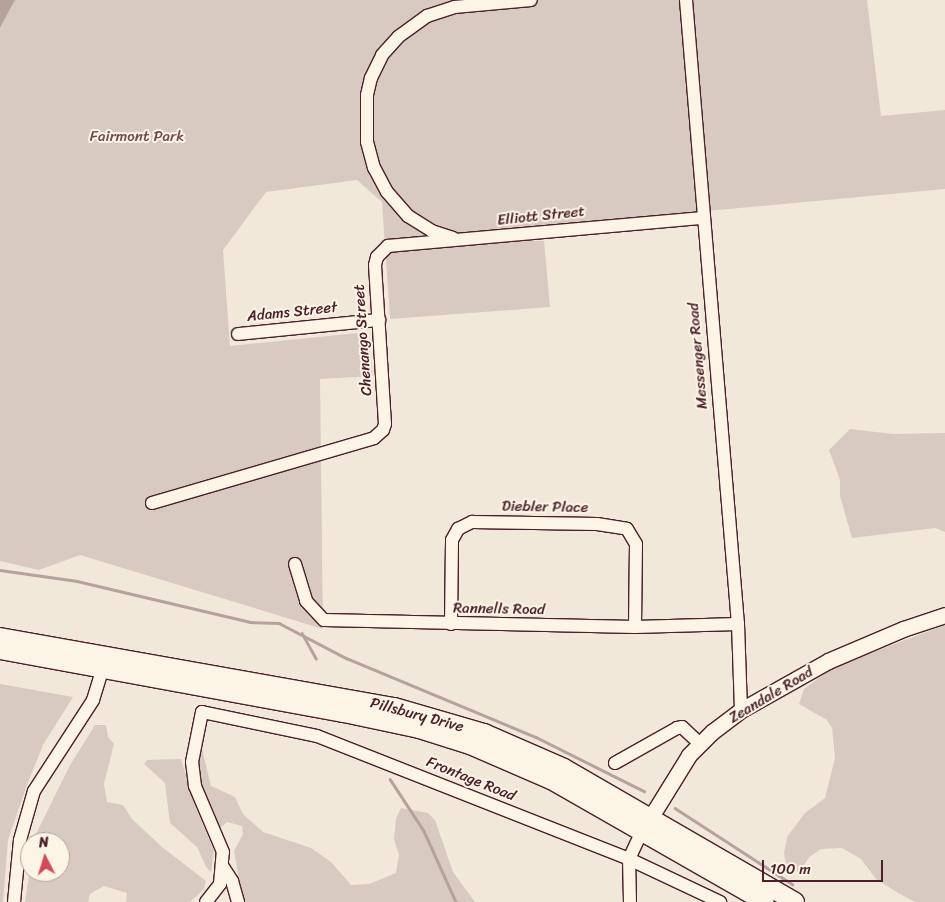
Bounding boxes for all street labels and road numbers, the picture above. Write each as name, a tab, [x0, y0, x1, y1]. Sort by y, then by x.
street label: Elliott Street	[496, 202, 586, 230]
street label: Chenango Street	[350, 284, 376, 396]
street label: Adams Street	[246, 298, 338, 326]
street label: Messenger Road	[684, 302, 712, 410]
street label: Diebler Place	[501, 497, 589, 517]
street label: Rannells Road	[453, 599, 545, 619]
street label: Zeandale Road	[726, 663, 816, 727]
street label: Pillsbury Drive	[368, 694, 466, 736]
street label: Frontage Road	[424, 753, 518, 805]

